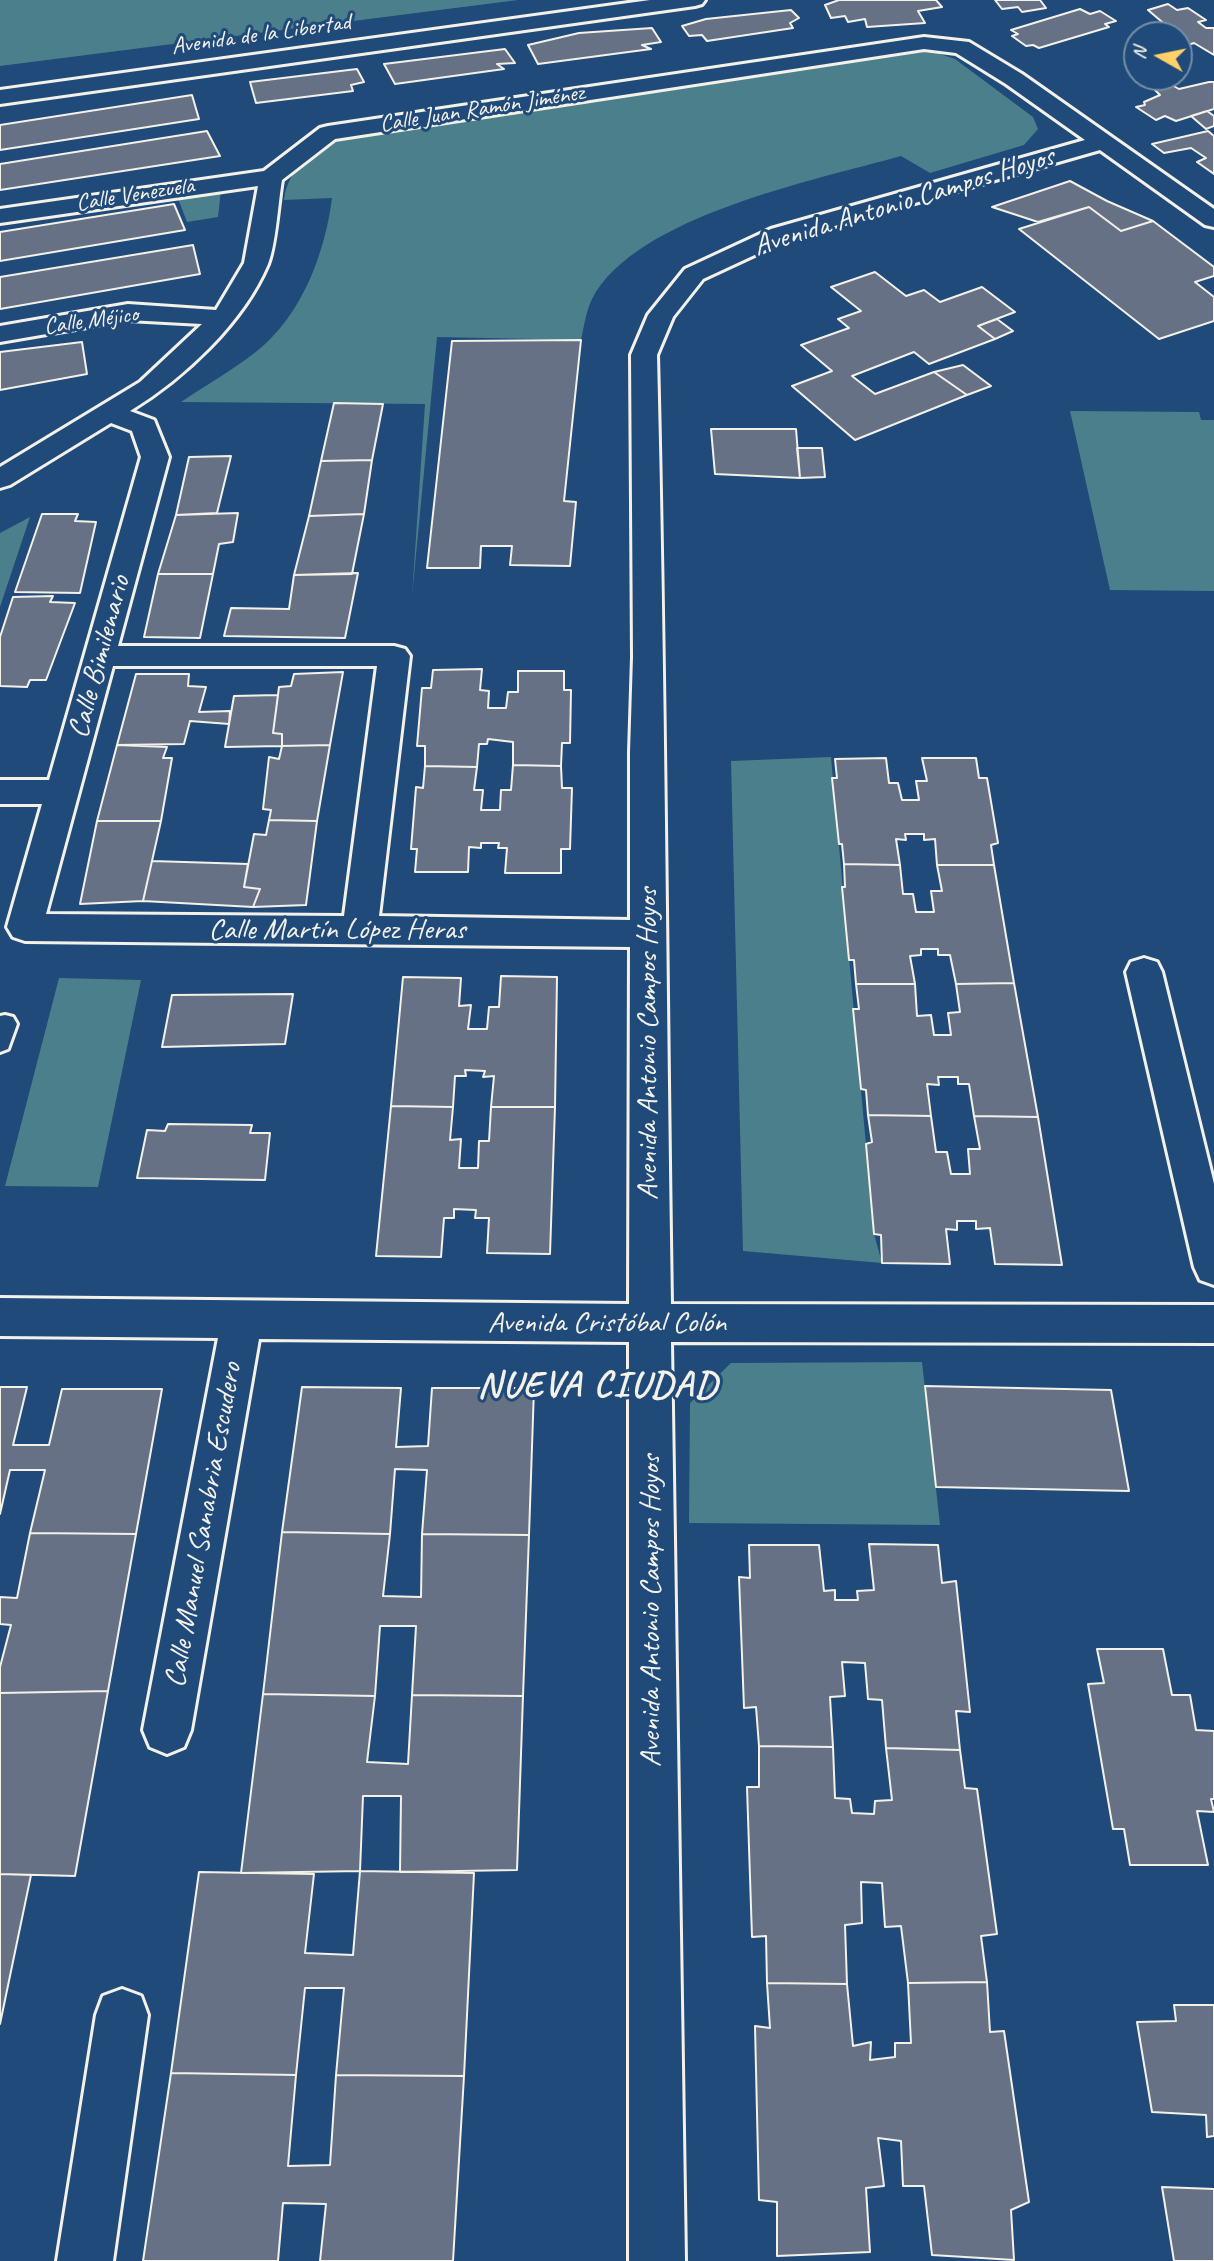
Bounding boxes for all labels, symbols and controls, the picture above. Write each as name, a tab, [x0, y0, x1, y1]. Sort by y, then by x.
street label: Avenida de la Libertad	[170, 8, 352, 62]
north arrow	[1123, 21, 1193, 91]
text: N	[1126, 45, 1152, 61]
street label: Calle Juan Ramón Jiménez	[378, 79, 586, 139]
street label: Avenida Antonio Campos Hoyos	[749, 139, 1059, 265]
street label: Calle Venezuela	[74, 171, 196, 219]
street label: Calle Méjico	[42, 300, 140, 342]
street label: Calle Bimilenario	[61, 572, 139, 742]
street label: Avenida Antonio Campos Hoyos	[630, 888, 666, 1200]
street label: Calle Martín López Heras	[208, 912, 466, 948]
street label: Avenida Cristóbal Colón	[488, 1305, 726, 1341]
street label: Calle Manuel Sanabria Escudero	[158, 1360, 250, 1690]
district label: NUEVA CIUDAD	[479, 1364, 717, 1408]
street label: Avenida Antonio Campos Hoyos	[633, 1455, 669, 1767]

